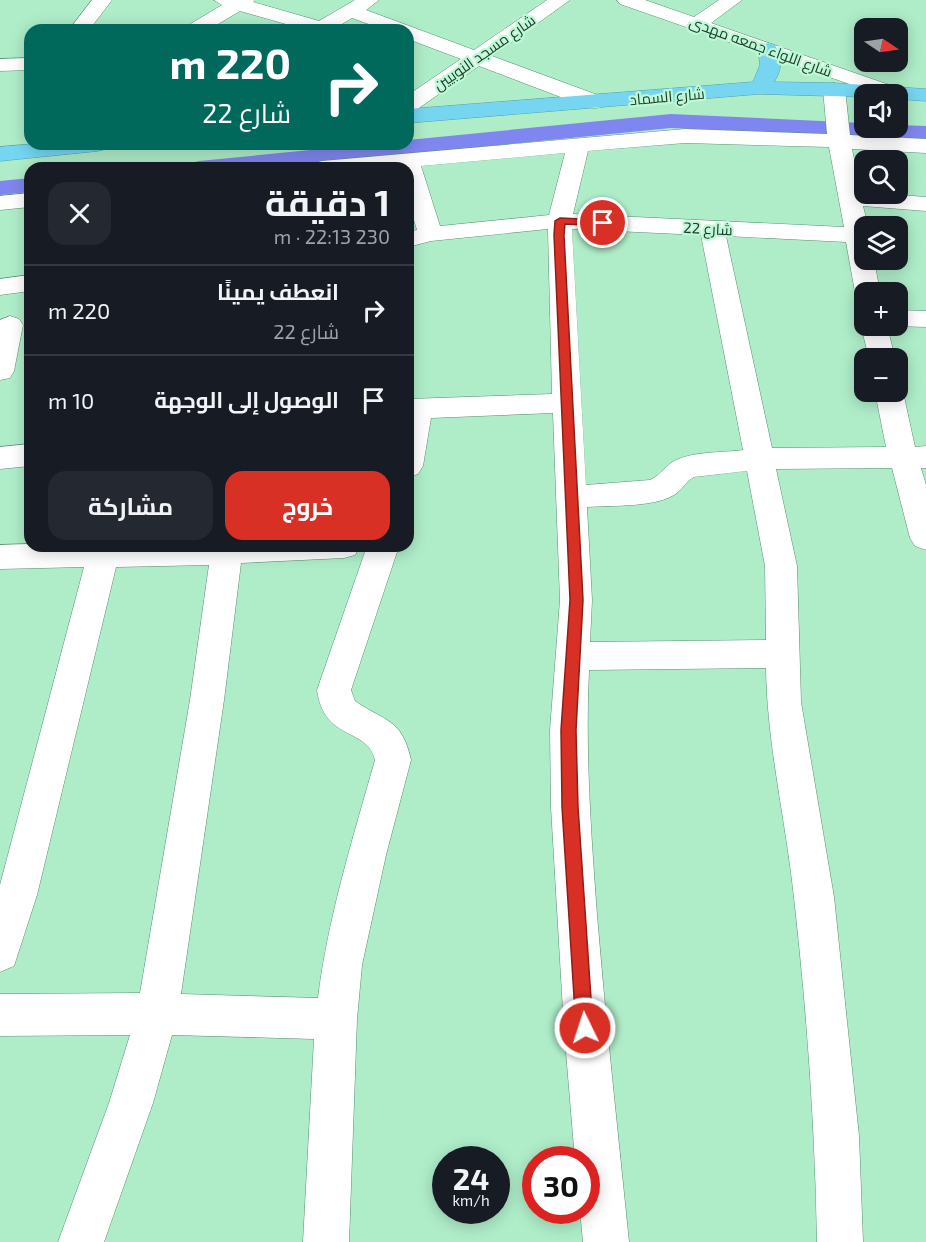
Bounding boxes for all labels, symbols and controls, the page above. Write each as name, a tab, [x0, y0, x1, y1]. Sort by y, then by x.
street label: شارع مسجد النوبيين	[430, 10, 540, 96]
street label: شارع اللواء جمعه مهدى	[686, 12, 835, 83]
north arrow	[854, 18, 908, 72]
map controls	[854, 18, 908, 402]
text: 220 m	[170, 37, 291, 87]
icon: right	[312, 48, 390, 126]
street label: شارع السماد	[629, 84, 706, 111]
button: sound	[854, 84, 908, 138]
text: شارع 22	[202, 96, 291, 128]
button: search	[854, 150, 908, 204]
text: 1 دقيقة	[265, 180, 390, 223]
button: close	[48, 182, 111, 245]
pin	[577, 197, 628, 248]
icon: arrive	[586, 206, 619, 239]
button: layers	[854, 216, 908, 270]
street label: شارع 22	[683, 218, 733, 241]
text: 230 m · 22:13	[274, 224, 390, 248]
text: انعطف يمينًا	[217, 278, 339, 304]
button: +	[854, 282, 908, 336]
icon: right	[357, 294, 390, 327]
text: 220 m	[48, 297, 110, 323]
text: شارع 22	[273, 319, 339, 343]
button: −	[854, 348, 908, 402]
icon: arrive	[357, 384, 390, 417]
text: الوصول إلى الوجهة	[154, 386, 339, 412]
text: 10 m	[48, 387, 94, 413]
button: مشاركة	[48, 471, 213, 540]
button: خروج	[225, 471, 390, 540]
position arrow	[553, 996, 617, 1060]
speed limit sign: 30	[522, 1146, 600, 1224]
text: 24	[453, 1160, 489, 1196]
text: km/h	[452, 1191, 490, 1209]

